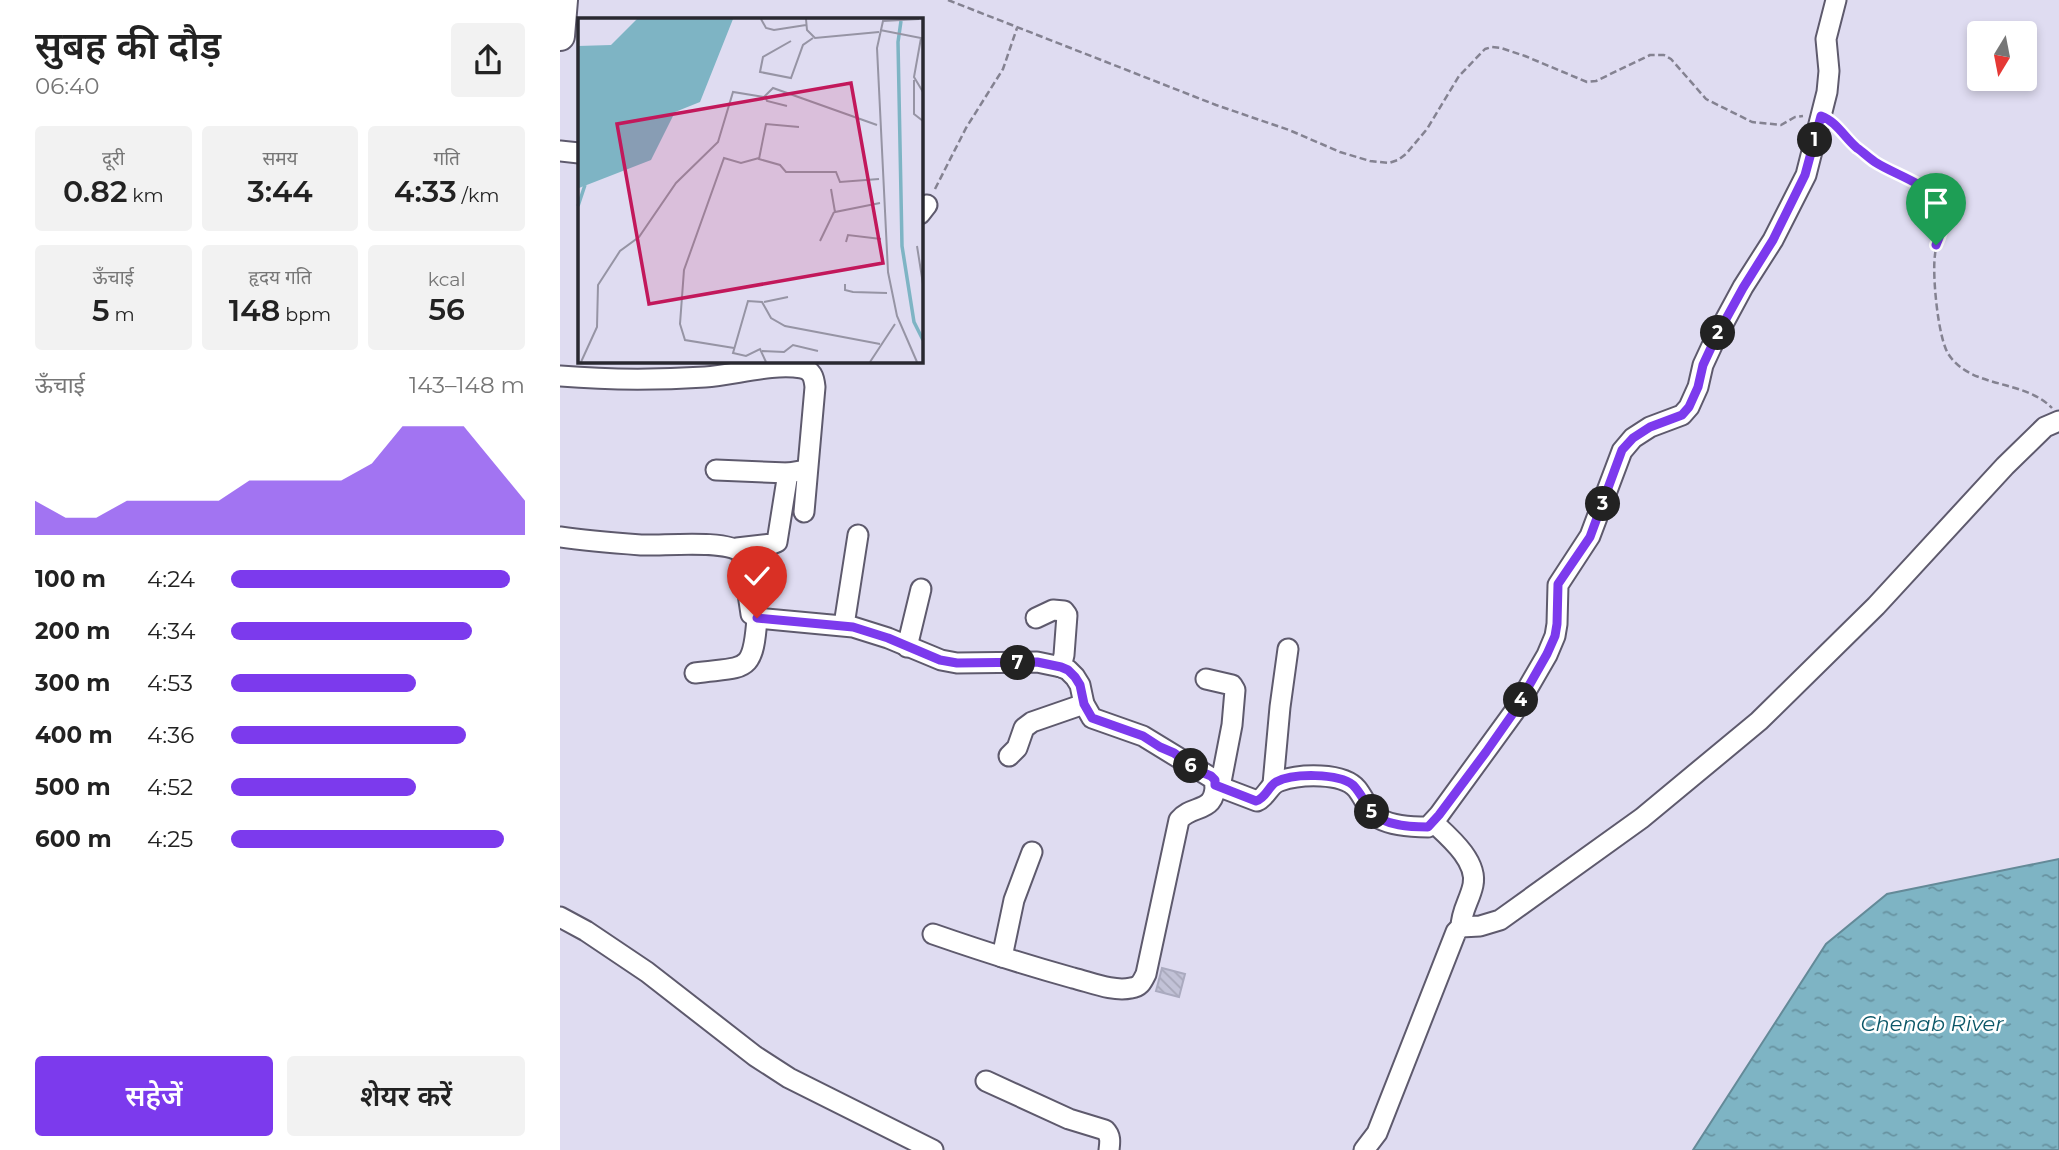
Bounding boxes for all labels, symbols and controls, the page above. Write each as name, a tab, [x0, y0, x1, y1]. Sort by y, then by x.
inset map	[578, 18, 922, 362]
north arrow	[1967, 21, 2037, 91]
map controls	[1967, 21, 2037, 91]
text: सुबह की दौड़	[35, 22, 221, 69]
button: share	[451, 23, 525, 97]
text: 06:40	[35, 72, 100, 100]
pin: 1	[1798, 122, 1832, 158]
text: 1	[1811, 128, 1818, 151]
text: दूरी	[102, 147, 125, 170]
text: समय	[262, 147, 298, 170]
text: गति	[433, 147, 460, 170]
text: 0.82	[63, 173, 127, 210]
text: 3:44	[247, 173, 313, 210]
text: 4:33	[394, 173, 457, 210]
pin	[1906, 173, 1966, 245]
text: km	[127, 184, 164, 207]
text: /km	[457, 184, 499, 207]
icon: arrive	[1917, 184, 1955, 222]
text: ऊँचाई	[93, 266, 134, 289]
text: हृदय गति	[248, 266, 311, 289]
text: kcal	[428, 268, 466, 291]
text: 56	[428, 291, 465, 328]
text: 5	[92, 292, 110, 329]
text: 148	[229, 292, 280, 329]
text: m	[110, 303, 135, 326]
text: bpm	[280, 303, 331, 326]
pin: 2	[1700, 316, 1736, 350]
text: 2	[1712, 321, 1723, 344]
text: ऊँचाई	[35, 371, 85, 399]
text: 143–148 m	[409, 371, 525, 399]
pin: 3	[1586, 486, 1620, 522]
text: 3	[1597, 492, 1608, 515]
pin	[727, 546, 787, 618]
icon: check	[738, 557, 776, 595]
text: 100 m	[35, 565, 106, 593]
text: 4:24	[147, 565, 195, 593]
text: 200 m	[35, 617, 110, 645]
text: 4:34	[147, 617, 195, 645]
pin: 7	[1000, 646, 1036, 680]
text: 7	[1012, 651, 1023, 674]
text: 300 m	[35, 669, 111, 697]
text: 4:53	[147, 669, 193, 697]
pin: 4	[1504, 682, 1538, 718]
text: 4	[1514, 688, 1527, 711]
text: 400 m	[35, 721, 113, 749]
text: 4:36	[147, 721, 194, 749]
pin: 6	[1174, 748, 1208, 784]
text: 6	[1184, 754, 1197, 777]
text: 500 m	[35, 773, 111, 801]
text: 4:52	[147, 773, 193, 801]
pin: 5	[1354, 794, 1390, 830]
text: 5	[1366, 800, 1377, 823]
text: 600 m	[35, 825, 112, 853]
text: 4:25	[147, 825, 193, 853]
water label: Chenab River	[1860, 1011, 2004, 1036]
button: सहेजें	[35, 1056, 273, 1136]
button: शेयर करें	[287, 1056, 525, 1136]

